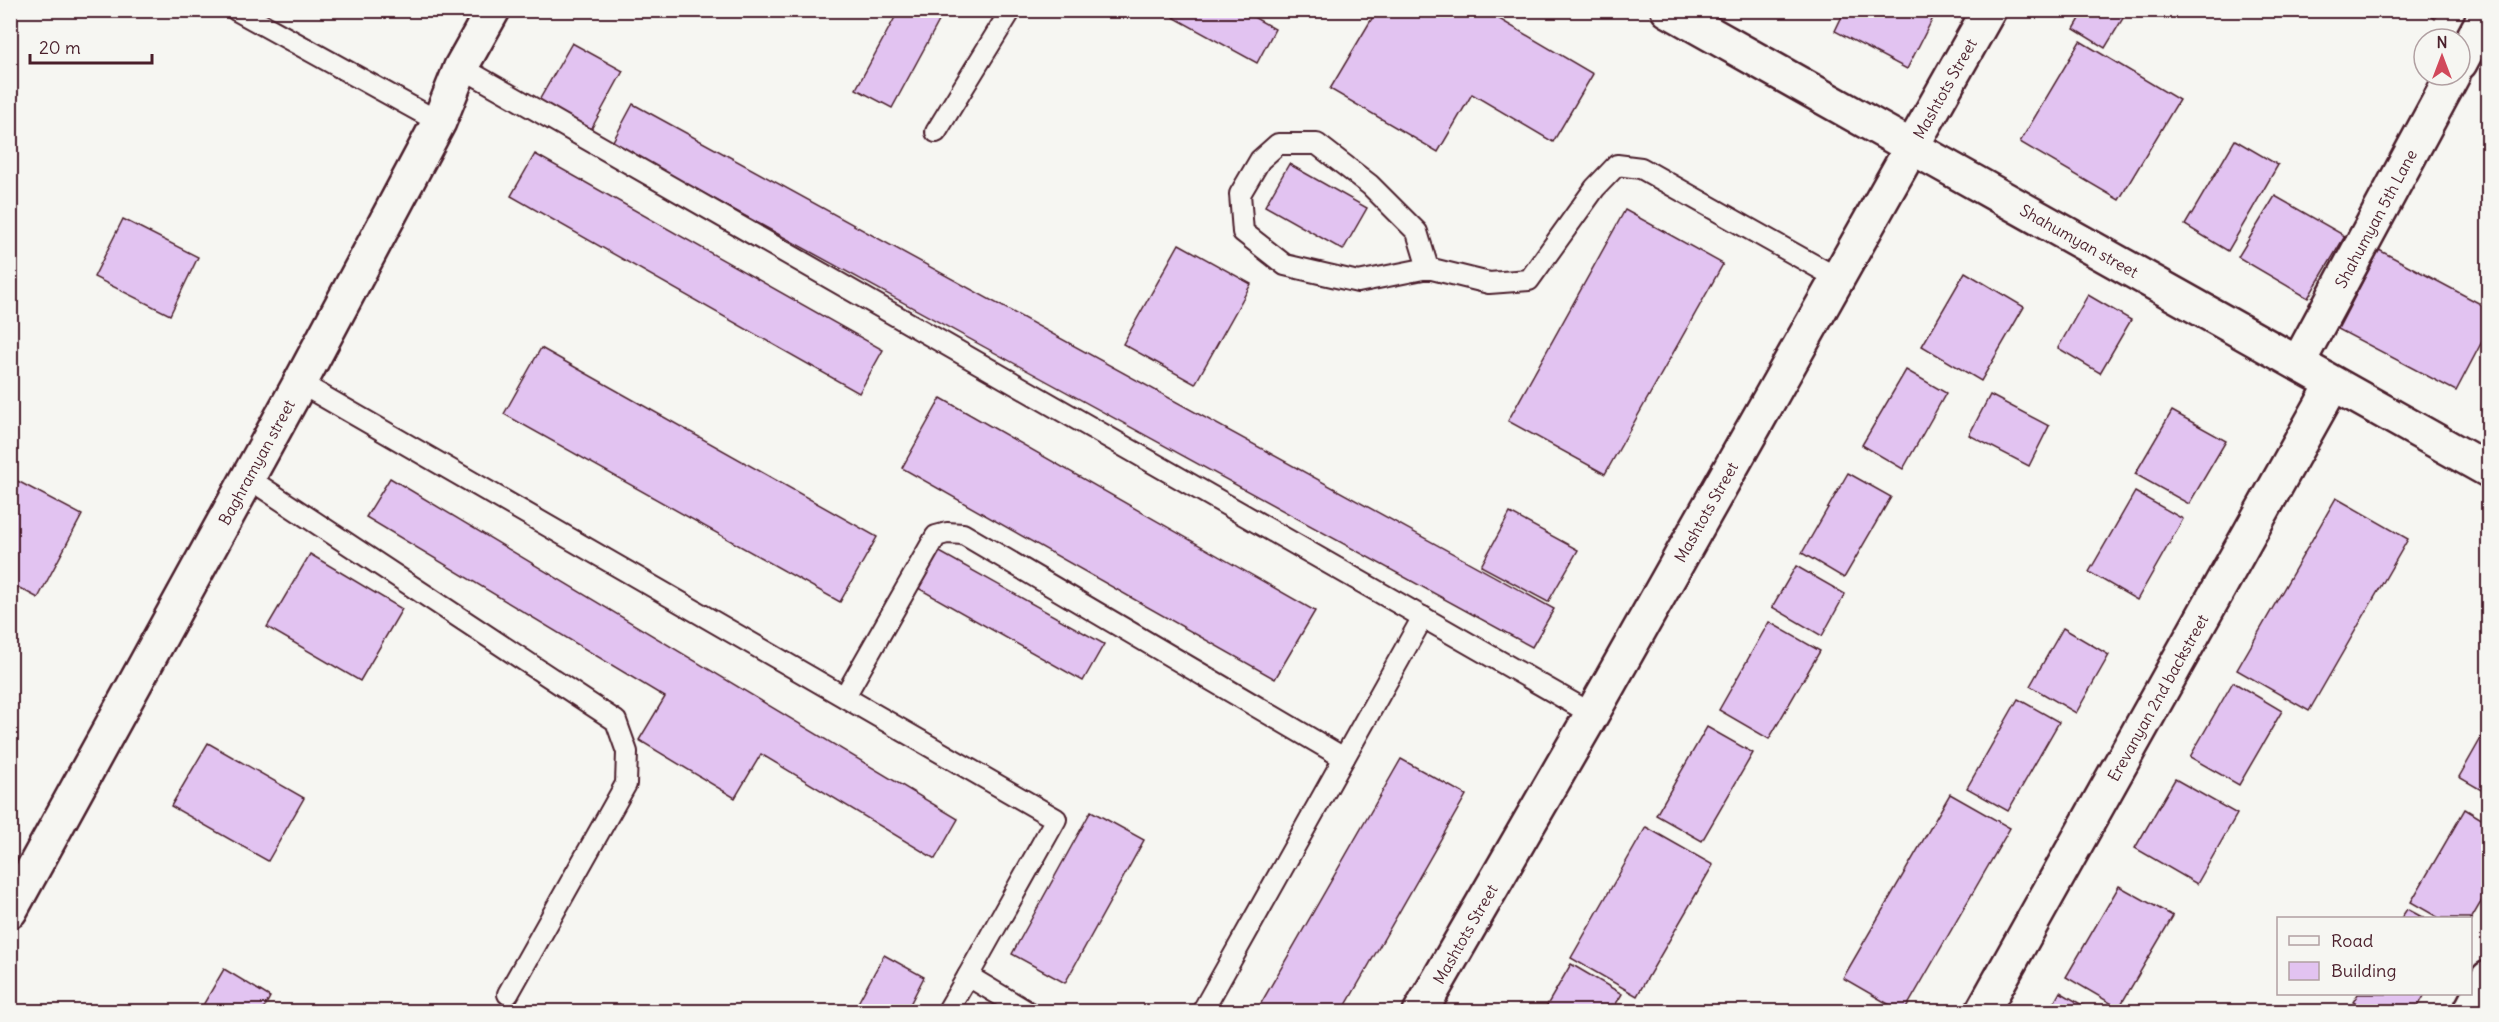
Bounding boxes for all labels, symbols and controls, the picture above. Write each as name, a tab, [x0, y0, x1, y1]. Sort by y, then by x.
scale bar	[30, 27, 152, 65]
north arrow	[2412, 27, 2472, 87]
text: N	[2436, 32, 2448, 52]
street label: Mashtots Street	[1908, 34, 1981, 142]
text: 20 m	[39, 36, 81, 59]
street label: Shahumyan 5th Lane	[2330, 146, 2421, 291]
street label: Shahumyan street	[2017, 200, 2142, 282]
street label: Baghramyan street	[214, 396, 299, 528]
street label: Mashtots Street	[1670, 458, 1742, 566]
street label: Erevanyan 2nd backstreet	[2103, 610, 2213, 785]
street label: Mashtots Street	[1428, 880, 1502, 988]
legend	[2277, 917, 2472, 995]
text: Road	[2331, 929, 2374, 952]
text: Building	[2331, 959, 2396, 982]

